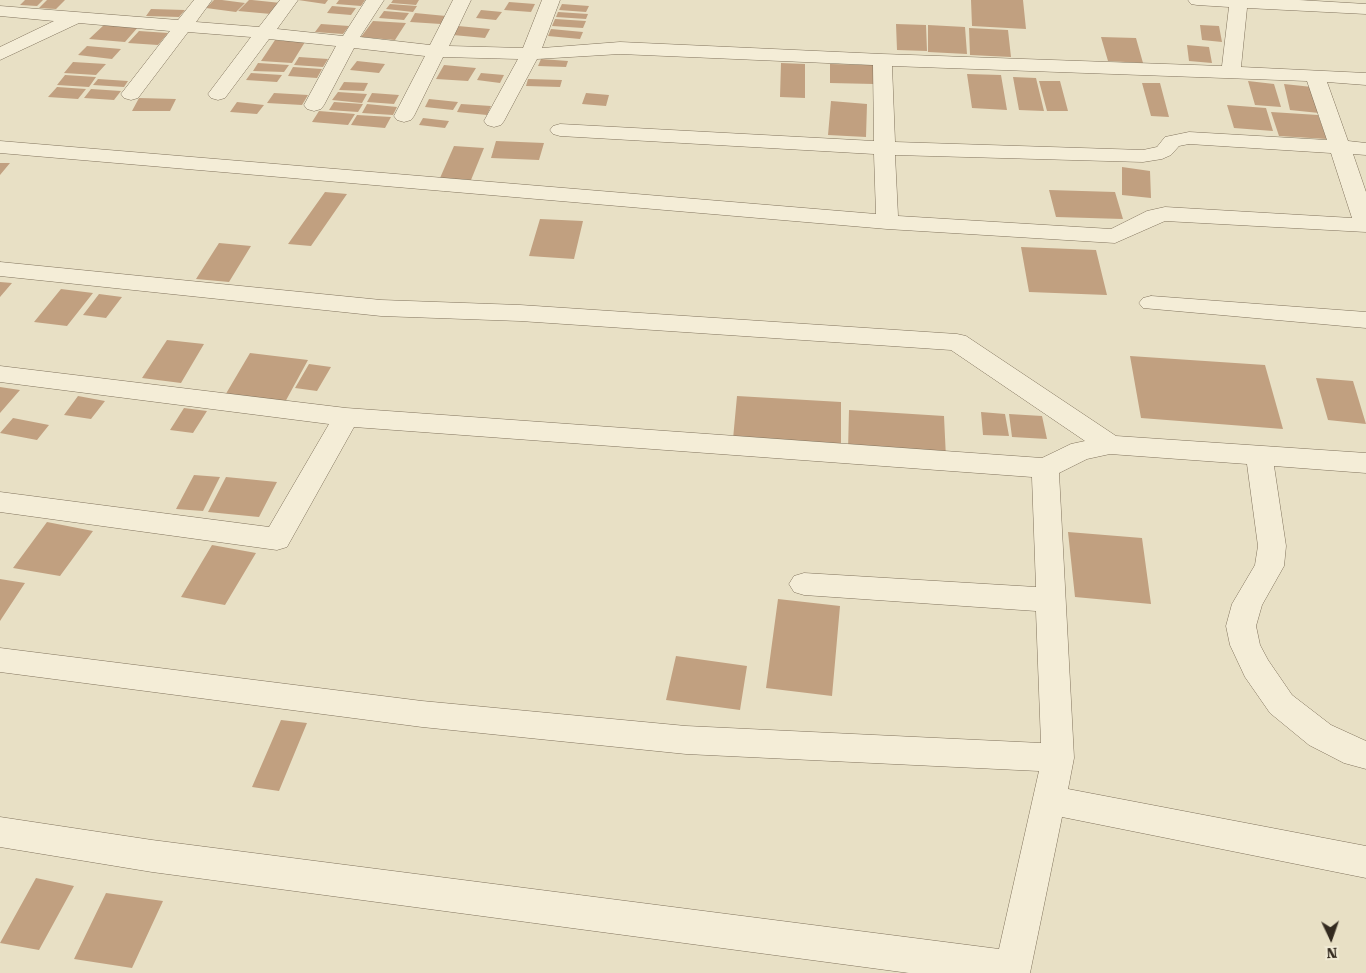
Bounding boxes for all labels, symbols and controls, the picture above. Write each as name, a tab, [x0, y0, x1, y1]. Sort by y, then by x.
north arrow	[1306, 913, 1356, 963]
text: N	[1326, 945, 1338, 961]

